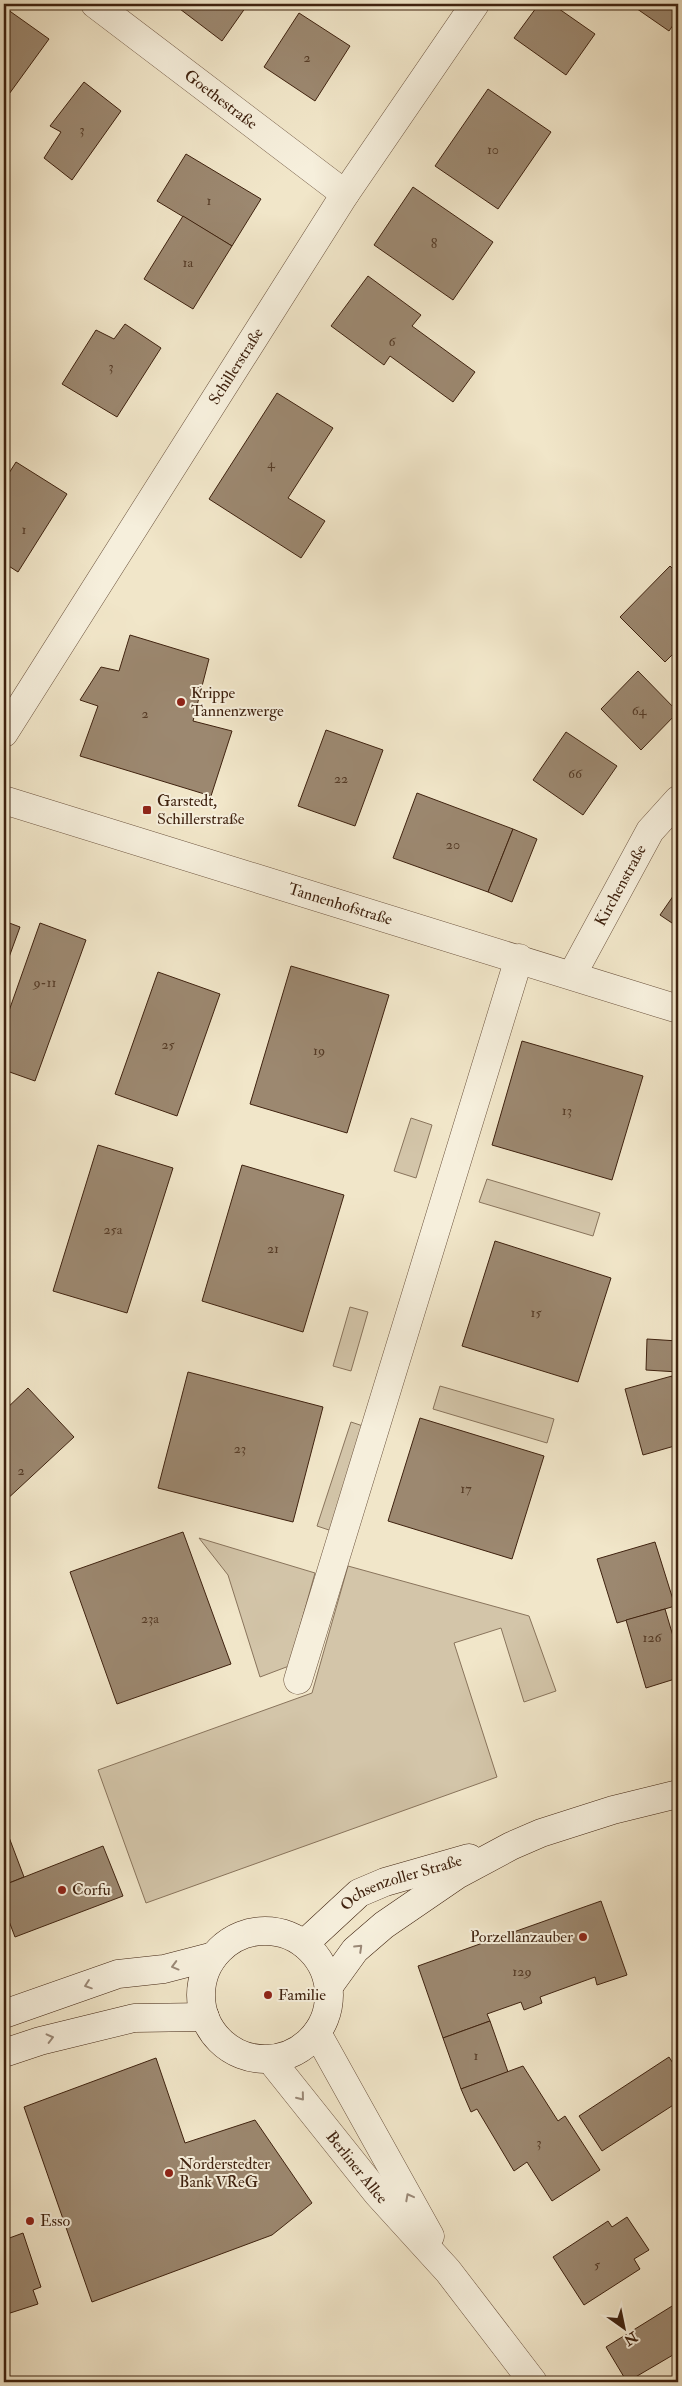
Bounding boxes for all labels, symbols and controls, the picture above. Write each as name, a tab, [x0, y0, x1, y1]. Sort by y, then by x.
house number: 2	[303, 49, 311, 66]
street label: Goethestraße	[180, 65, 262, 134]
house number: 3	[79, 121, 85, 138]
house number: 10	[487, 141, 499, 158]
house number: 1	[207, 192, 212, 209]
house number: 8	[431, 235, 438, 252]
house number: 1a	[183, 254, 194, 271]
street label: Schillerstraße	[204, 324, 268, 409]
house number: 6	[388, 333, 396, 350]
house number: 3	[108, 358, 114, 375]
house number: 4	[267, 455, 276, 472]
house number: 1	[22, 521, 27, 538]
place label: Krippe Tannenzwerge	[191, 683, 284, 721]
marker: Krippe Tannenzwerge	[175, 696, 187, 708]
house number: 64	[632, 702, 648, 719]
house number: 2	[141, 705, 149, 722]
house number: 66	[568, 765, 583, 782]
house number: 22	[334, 770, 348, 787]
place label: Garstedt, Schillerstraße	[157, 791, 245, 829]
marker: Garstedt, Schillerstraße	[141, 804, 153, 816]
house number: 20	[446, 836, 460, 853]
street label: Kirchenstraße	[590, 841, 651, 930]
street label: Tannenhofstraße	[286, 879, 395, 930]
house number: 9-11	[32, 974, 57, 991]
house number: 25	[161, 1036, 175, 1053]
house number: 19	[313, 1042, 325, 1059]
house number: 13	[562, 1102, 572, 1119]
house number: 25a	[104, 1221, 123, 1238]
house number: 21	[267, 1240, 279, 1257]
house number: 15	[530, 1304, 542, 1321]
house number: 23	[234, 1440, 246, 1457]
house number: 2	[17, 1462, 25, 1479]
house number: 17	[460, 1480, 472, 1497]
house number: 23a	[141, 1610, 159, 1627]
house number: 126	[642, 1629, 663, 1646]
street label: Ochsenzoller Straße	[336, 1850, 465, 1915]
place label: Corfu	[72, 1880, 111, 1900]
marker: Corfu	[56, 1884, 68, 1896]
place label: Porzellanzauber	[470, 1927, 573, 1947]
marker: Porzellanzauber	[577, 1931, 589, 1943]
one-way arrow	[353, 1944, 362, 1953]
one-way arrow	[171, 1961, 179, 1971]
house number: 129	[512, 1963, 532, 1980]
one-way arrow	[84, 1979, 93, 1989]
place label: Familie	[278, 1985, 326, 2005]
marker: Familie	[262, 1989, 274, 2001]
one-way arrow	[46, 2033, 55, 2044]
house number: 1	[474, 2047, 479, 2064]
one-way arrow	[295, 2091, 303, 2100]
street label: Berliner Allee	[322, 2127, 392, 2208]
house number: 3	[536, 2134, 542, 2151]
place label: Norderstedter Bank VReG	[179, 2154, 270, 2192]
marker: Norderstedter Bank VReG	[163, 2167, 175, 2179]
one-way arrow	[405, 2193, 415, 2202]
place label: Esso	[40, 2211, 70, 2231]
marker: Esso	[24, 2215, 36, 2227]
house number: 5	[594, 2256, 601, 2273]
north arrow	[600, 2304, 650, 2354]
text: N	[621, 2327, 642, 2349]

